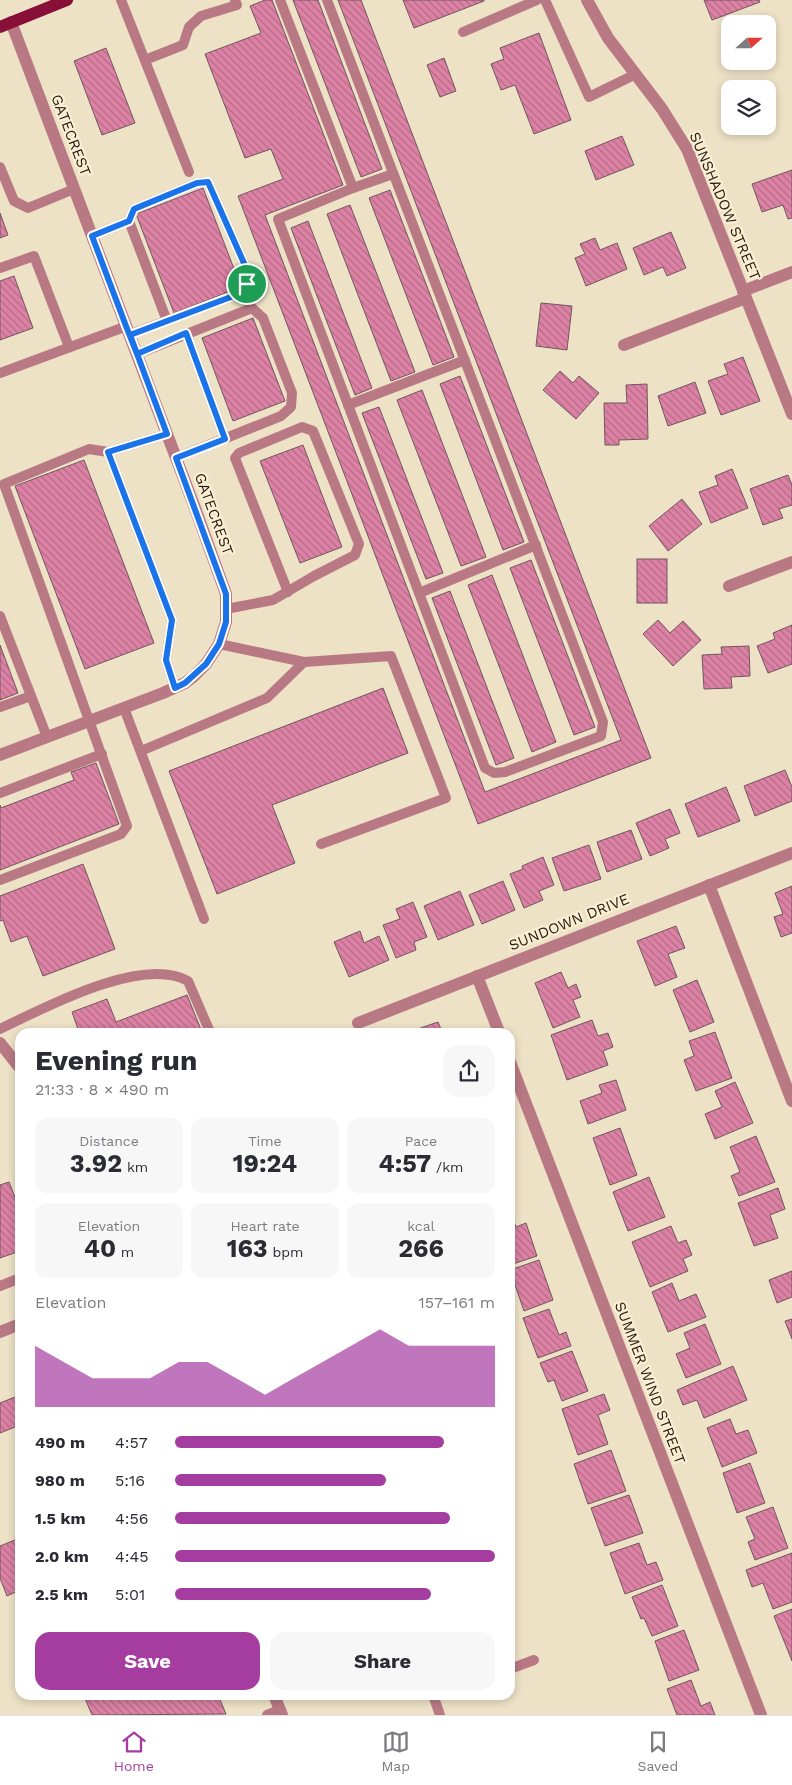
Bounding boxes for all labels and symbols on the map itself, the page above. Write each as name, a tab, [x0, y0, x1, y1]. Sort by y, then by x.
north arrow	[721, 15, 776, 70]
street label: GATECREST	[47, 92, 95, 178]
street label: SUNSHADOW STREET	[686, 129, 764, 283]
pin	[226, 263, 268, 305]
street label: GATECREST	[191, 471, 237, 557]
street label: SUNDOWN DRIVE	[506, 890, 632, 954]
street label: SUMMER WIND STREET	[611, 1299, 689, 1467]

